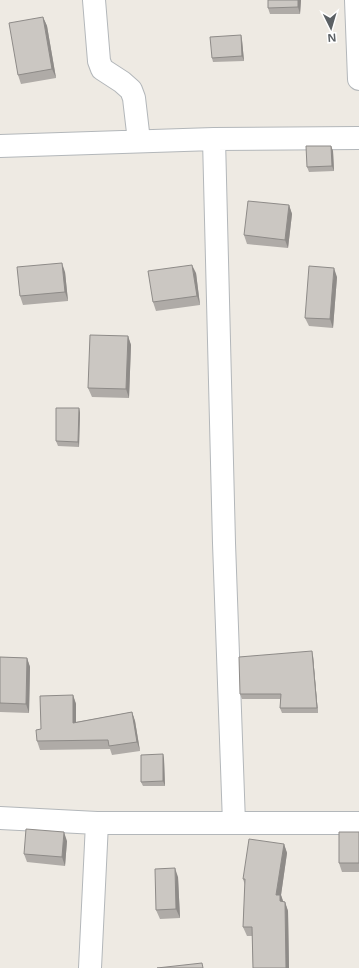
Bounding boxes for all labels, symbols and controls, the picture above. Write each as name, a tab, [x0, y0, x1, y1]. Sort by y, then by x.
north arrow	[311, 8, 351, 48]
text: N	[327, 31, 337, 46]

